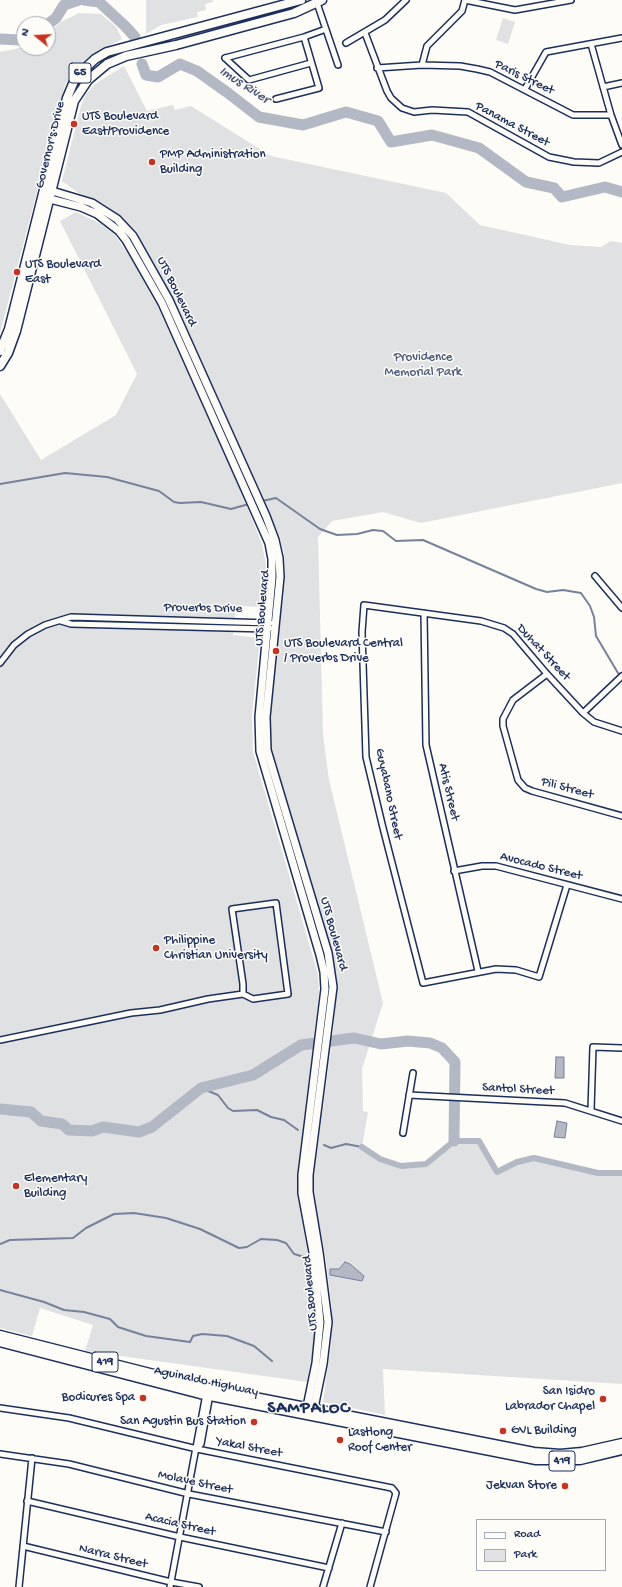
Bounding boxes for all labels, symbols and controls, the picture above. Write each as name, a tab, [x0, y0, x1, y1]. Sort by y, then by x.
north arrow	[16, 16, 56, 56]
text: N	[19, 27, 32, 38]
street label: Paris Street	[492, 57, 556, 99]
road number: 65	[69, 63, 91, 83]
water label: Imus River	[215, 63, 273, 109]
street label: Panama Street	[472, 99, 552, 151]
street label: Governor's Drive	[33, 100, 69, 190]
place label: UTS Boulevard East/Providence	[82, 109, 169, 140]
marker: UTS Boulevard East/Providence	[69, 119, 79, 129]
place label: PMP Administration Building	[160, 147, 266, 178]
marker: PMP Administration Building	[147, 157, 157, 167]
street label: UTS Boulevard	[152, 254, 200, 330]
place label: UTS Boulevard East	[25, 257, 101, 288]
marker: UTS Boulevard East	[12, 267, 22, 277]
park label: Providence Memorial Park	[384, 350, 462, 381]
street label: UTS Boulevard	[252, 570, 274, 646]
street label: Proverbs Drive	[164, 601, 242, 617]
street label: Duhat Street	[513, 621, 573, 685]
place label: UTS Boulevard Central / Proverbs Drive	[284, 636, 403, 667]
marker: UTS Boulevard Central / Proverbs Drive	[271, 646, 281, 656]
street label: Guyabano Street	[371, 747, 405, 841]
street label: Atis Street	[434, 762, 462, 822]
street label: Pili Street	[539, 775, 595, 803]
street label: Avocado Street	[498, 849, 584, 885]
street label: UTS Boulevard	[316, 895, 350, 973]
place label: Philippine Christian University	[164, 933, 268, 964]
marker: Philippine Christian University	[151, 943, 161, 953]
street label: Santol Street	[482, 1080, 554, 1100]
place label: Elementary Building	[24, 1171, 87, 1202]
marker: Elementary Building	[11, 1181, 21, 1191]
street label: UTS Boulevard	[300, 1255, 322, 1331]
road number: 419	[92, 1352, 118, 1372]
street label: Aguinaldo Highway	[153, 1363, 259, 1401]
place label: San Isidro Labrador Chapel	[505, 1384, 595, 1415]
place label: Bodicures Spa	[62, 1390, 135, 1406]
marker: Bodicures Spa	[138, 1393, 148, 1403]
marker: San Isidro Labrador Chapel	[598, 1394, 608, 1404]
district label: SAMPALOC	[268, 1399, 350, 1419]
place label: San Agustin Bus Station	[120, 1414, 246, 1430]
marker: San Agustin Bus Station	[249, 1417, 259, 1427]
place label: GVL Building	[511, 1423, 577, 1439]
place label: Lastlong Roof Center	[348, 1425, 412, 1456]
marker: GVL Building	[498, 1426, 508, 1436]
street label: Yakal Street	[215, 1434, 283, 1462]
marker: Lastlong Roof Center	[335, 1435, 345, 1445]
road number: 419	[549, 1451, 575, 1471]
street label: Molave Street	[156, 1467, 234, 1499]
place label: Jekvan Store	[486, 1478, 557, 1494]
marker: Jekvan Store	[560, 1481, 570, 1491]
street label: Acacia Street	[143, 1509, 217, 1541]
legend	[476, 1519, 606, 1571]
text: Road	[514, 1528, 540, 1542]
street label: Narra Street	[77, 1541, 149, 1573]
text: Park	[514, 1548, 537, 1562]

